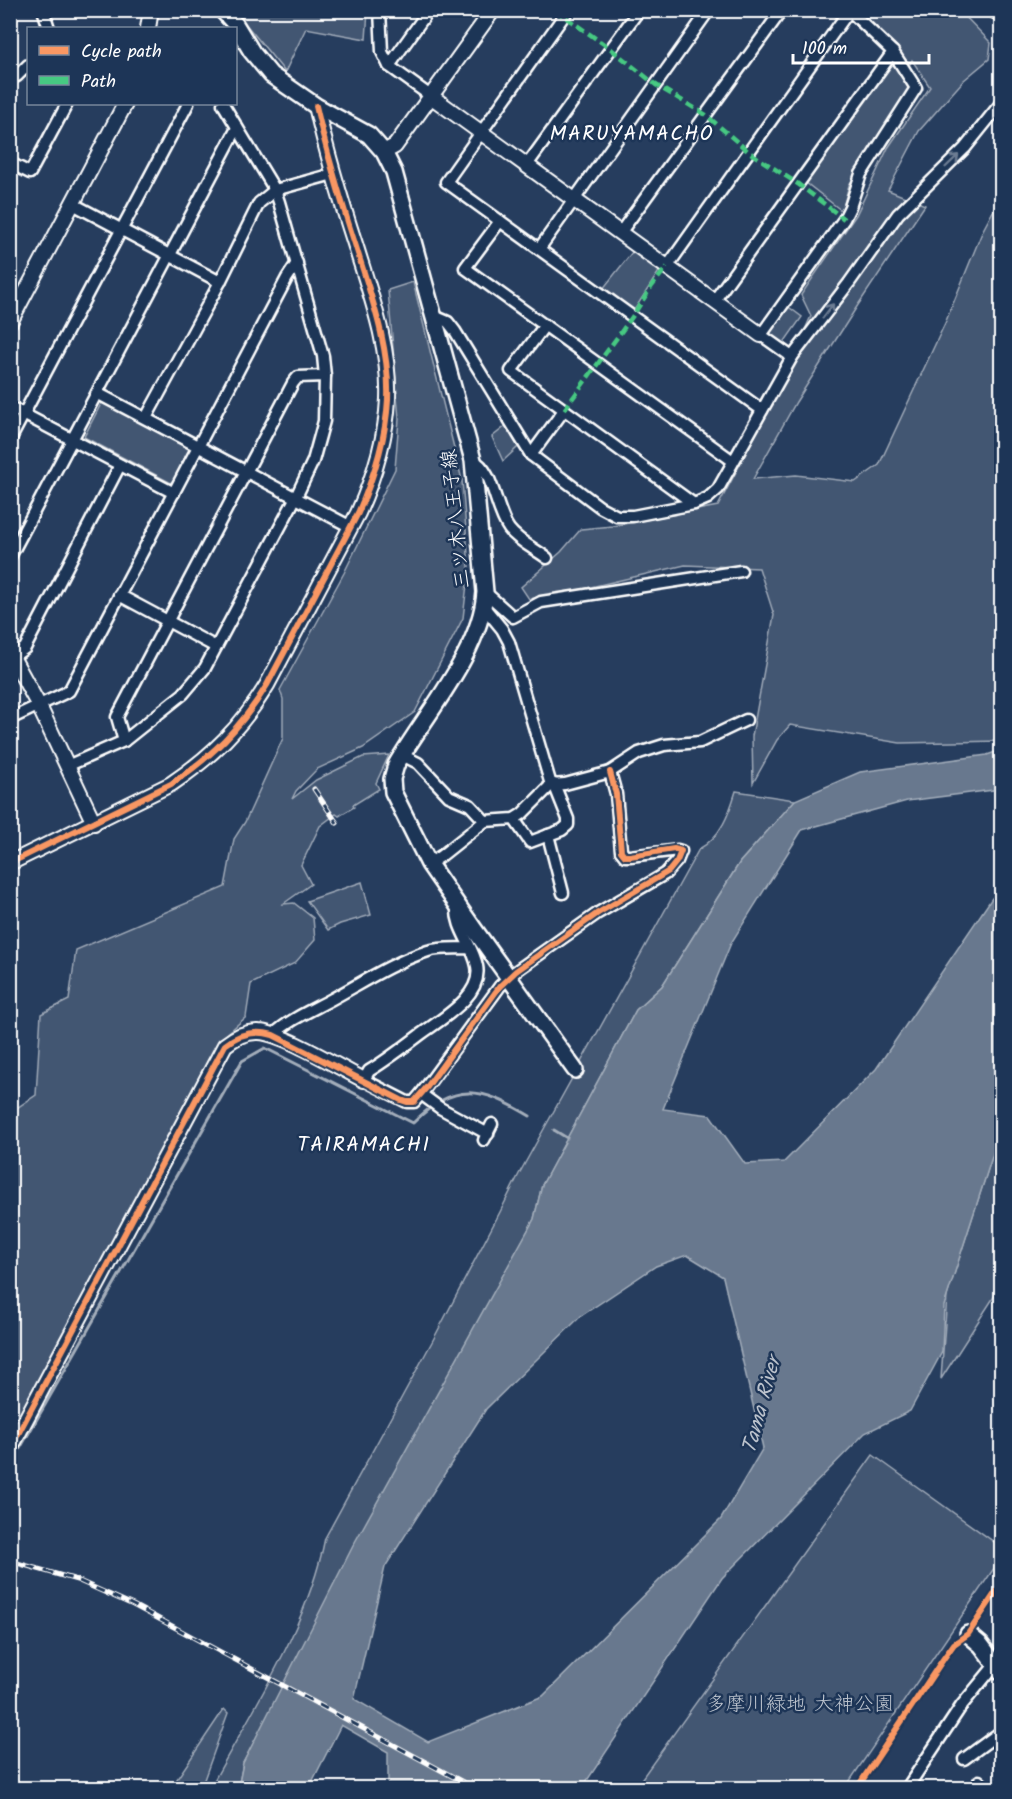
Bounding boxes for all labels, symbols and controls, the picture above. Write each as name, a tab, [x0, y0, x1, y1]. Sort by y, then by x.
legend	[27, 27, 237, 105]
scale bar	[793, 27, 930, 65]
text: 100 m	[802, 35, 847, 64]
text: Cycle path	[81, 38, 162, 67]
text: Path	[81, 68, 116, 97]
district label: MARUYAMACHO	[550, 118, 714, 151]
one-way arrow	[944, 154, 959, 169]
one-way arrow	[822, 304, 834, 320]
street label: 三ツ木八王子線	[434, 448, 480, 590]
district label: TAIRAMACHI	[297, 1129, 431, 1162]
water label: Tama River	[734, 1350, 792, 1457]
park label: 多摩川緑地 大神公園	[706, 1689, 894, 1721]

